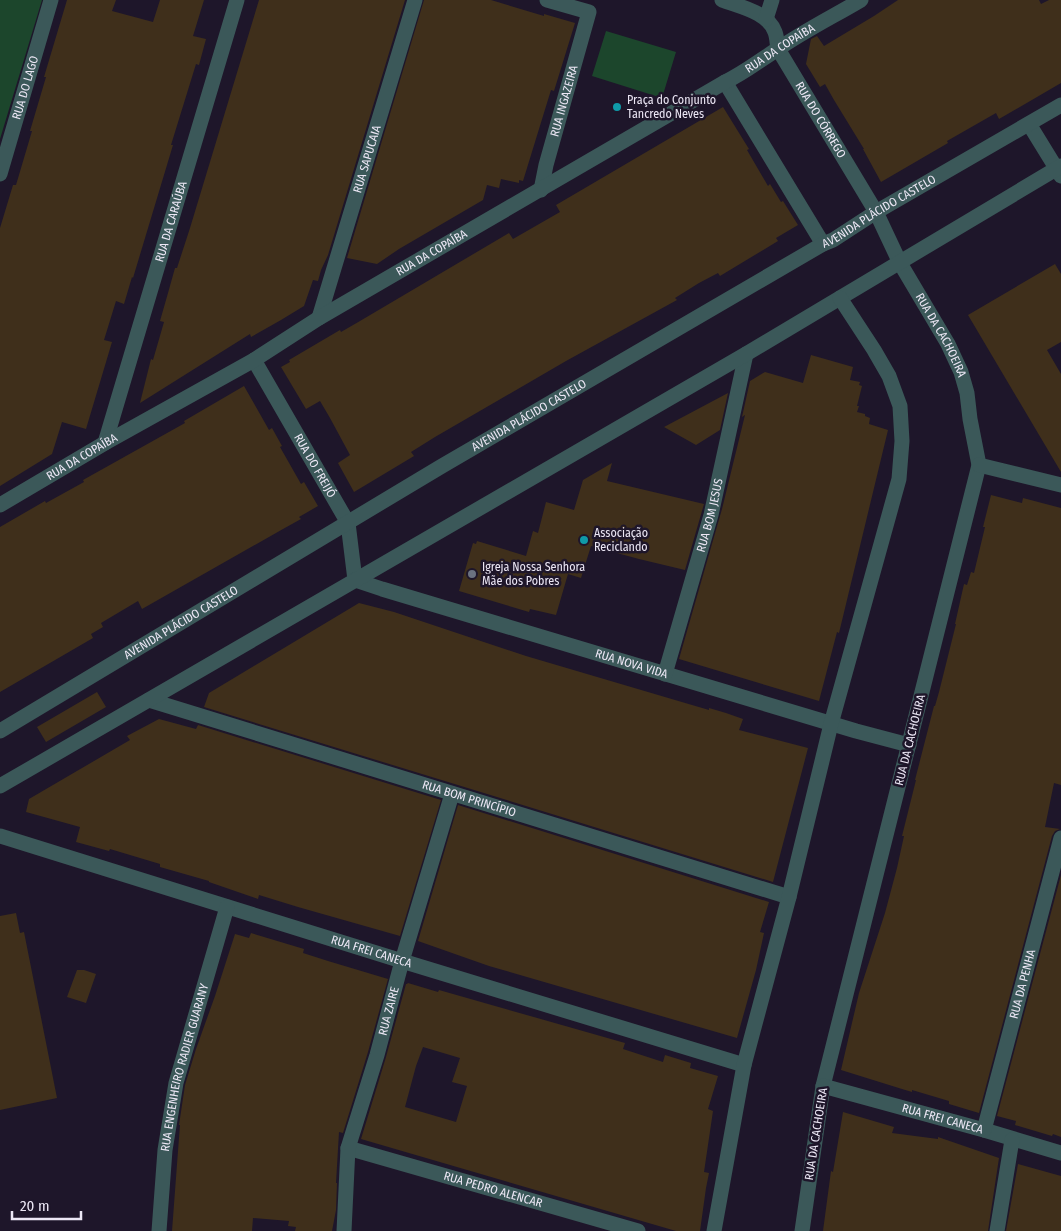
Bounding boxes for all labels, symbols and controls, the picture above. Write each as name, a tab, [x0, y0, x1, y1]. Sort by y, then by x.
street label: RUA DA COPAÍBA	[743, 20, 818, 76]
street label: RUA DO LAGO	[9, 54, 41, 121]
street label: RUA INGAZEIRA	[547, 63, 581, 138]
street label: RUA DO CÓRREGO	[792, 79, 849, 160]
place label: Praça do Conjunto Tancredo Neves	[627, 93, 716, 121]
marker: Praça do Conjunto Tancredo Neves	[611, 101, 623, 113]
street label: RUA SAPUCAIA	[350, 123, 384, 195]
street label: AVENIDA PLÁCIDO CASTELO	[820, 172, 938, 251]
street label: RUA DA CARAÚBA	[152, 179, 190, 264]
street label: RUA DA COPAÍBA	[393, 226, 470, 279]
street label: RUA DA CACHOEIRA	[913, 291, 969, 379]
street label: AVENIDA PLÁCIDO CASTELO	[469, 376, 589, 454]
street label: RUA DA COPAÍBA	[44, 430, 120, 483]
street label: RUA DO FREIJÓ	[291, 431, 340, 500]
street label: RUA BOM JESUS	[694, 477, 726, 554]
place label: Associação Reciclando	[594, 526, 648, 554]
marker: Associação Reciclando	[578, 534, 590, 546]
place label: Igreja Nossa Senhora Mãe dos Pobres	[482, 560, 585, 588]
marker: Igreja Nossa Senhora Mãe dos Pobres	[466, 568, 478, 580]
street label: AVENIDA PLÁCIDO CASTELO	[121, 583, 241, 662]
street label: RUA NOVA VIDA	[594, 646, 670, 681]
street label: RUA DA CACHOEIRA	[892, 692, 928, 787]
street label: RUA BOM PRINCÍPIO	[421, 778, 518, 820]
street label: RUA FREI CANECA	[329, 932, 414, 971]
street label: RUA DA PENHA	[1007, 947, 1039, 1020]
street label: RUA ENGENHEIRO RADIER GUARANY	[158, 982, 211, 1153]
street label: RUA ZAIRE	[376, 985, 402, 1037]
street label: RUA DA CACHOEIRA	[802, 1086, 830, 1181]
street label: RUA FREI CANECA	[900, 1101, 985, 1137]
street label: RUA PEDRO ALENCAR	[442, 1169, 544, 1210]
scale bar	[12, 1188, 81, 1220]
text: 20 m	[20, 1197, 50, 1215]

